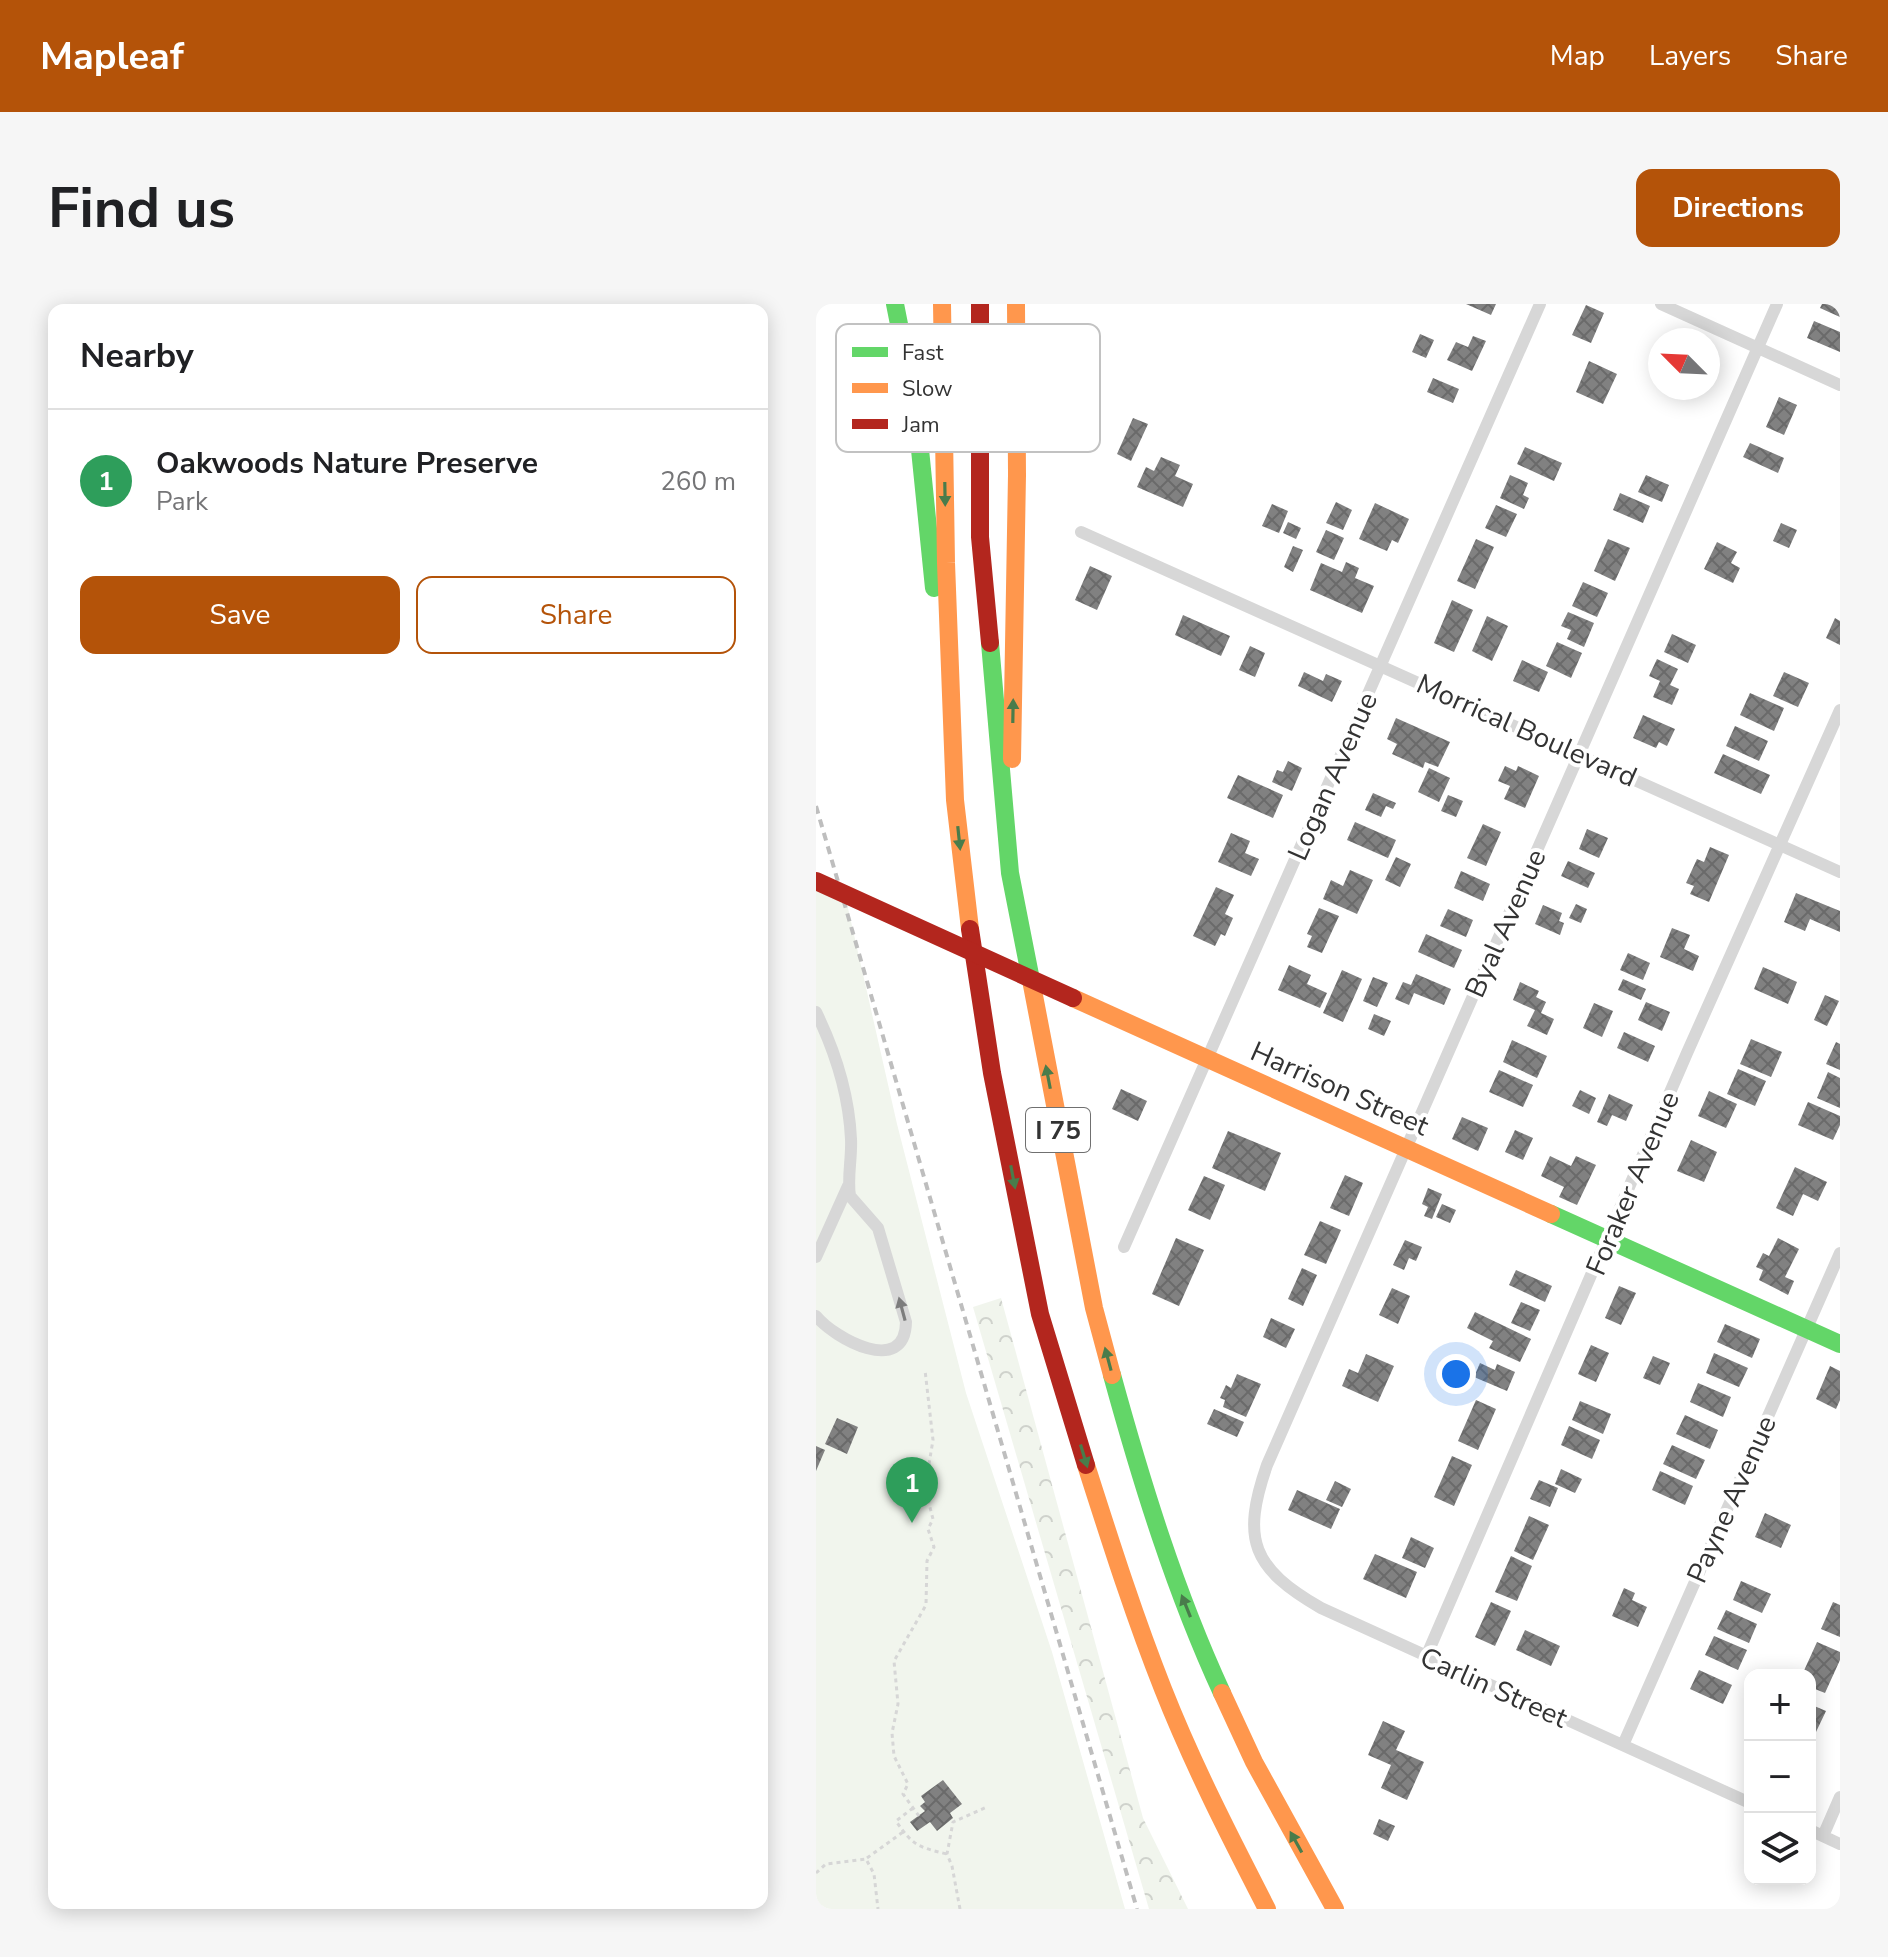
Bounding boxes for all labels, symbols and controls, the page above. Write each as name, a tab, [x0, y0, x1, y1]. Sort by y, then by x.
text: Mapleaf	[40, 31, 184, 82]
text: Map	[1550, 37, 1605, 75]
text: Layers	[1649, 37, 1731, 75]
text: Share	[1775, 37, 1848, 75]
button: Directions	[1636, 169, 1840, 247]
text: Find us	[48, 170, 235, 247]
legend	[836, 324, 1100, 452]
north arrow	[1648, 328, 1720, 400]
text: Nearby	[80, 333, 194, 379]
text: Fast	[902, 338, 944, 368]
text: Slow	[902, 374, 953, 404]
text: Jam	[901, 410, 940, 440]
text: Oakwoods Nature Preserve	[156, 443, 538, 484]
text: 1	[98, 464, 114, 499]
text: 260 m	[660, 464, 736, 499]
one-way arrow	[939, 482, 951, 507]
text: Park	[156, 484, 208, 519]
button: Save	[80, 576, 400, 654]
button: Share	[416, 576, 736, 654]
street label: Morrical Boulevard	[1410, 665, 1643, 797]
street label: Logan Avenue	[1279, 686, 1387, 866]
one-way arrow	[1007, 698, 1019, 723]
one-way arrow	[952, 826, 965, 851]
street label: Byal Avenue	[1456, 843, 1556, 1004]
street label: Harrison Street	[1245, 1033, 1435, 1145]
one-way arrow	[1042, 1064, 1054, 1089]
street label: Foraker Avenue	[1577, 1086, 1689, 1281]
road number: I 75	[1026, 1108, 1090, 1152]
one-way arrow	[1007, 1165, 1019, 1190]
one-way arrow	[896, 1296, 908, 1321]
one-way arrow	[1101, 1346, 1114, 1370]
your location	[1436, 1354, 1476, 1394]
street label: Payne Avenue	[1678, 1410, 1786, 1589]
one-way arrow	[1078, 1444, 1091, 1468]
pin: 1	[886, 1457, 938, 1523]
one-way arrow	[1179, 1594, 1192, 1618]
street label: Carlin Street	[1414, 1639, 1573, 1737]
map controls	[1744, 1669, 1816, 1885]
button: +	[1744, 1669, 1816, 1741]
button: −	[1744, 1741, 1816, 1813]
button: layers	[1744, 1813, 1816, 1885]
one-way arrow	[1289, 1830, 1303, 1853]

